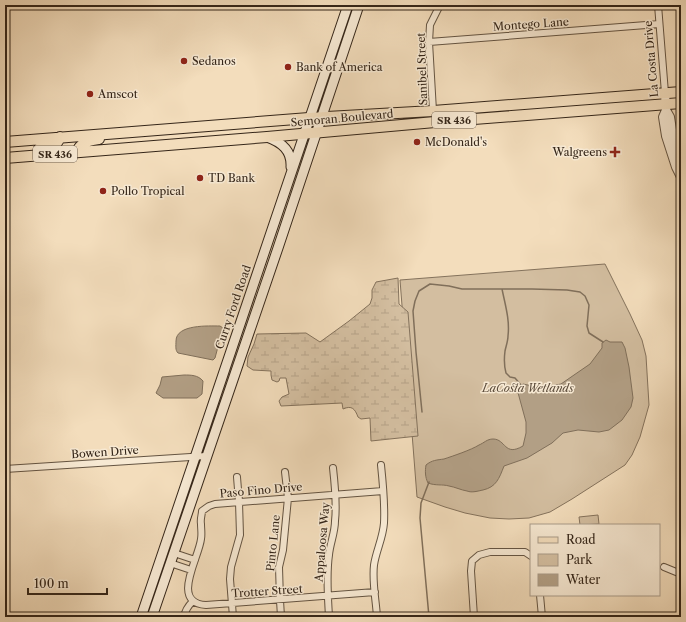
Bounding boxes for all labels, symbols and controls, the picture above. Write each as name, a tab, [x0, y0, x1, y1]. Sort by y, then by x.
street label: Montego Lane	[493, 14, 569, 34]
street label: La Costa Drive	[641, 20, 661, 98]
street label: Sanibel Street	[414, 32, 430, 106]
place label: Sedanos	[192, 54, 236, 68]
marker: Sedanos	[179, 56, 189, 66]
place label: Bank of America	[296, 60, 383, 74]
marker: Bank of America	[283, 62, 293, 72]
place label: Amscot	[97, 87, 138, 101]
marker: Amscot	[85, 89, 95, 99]
street label: Semoran Boulevard	[290, 107, 394, 129]
road number: SR 436	[432, 112, 476, 128]
place label: McDonald's	[425, 135, 487, 149]
marker: McDonald's	[412, 137, 422, 147]
place label: Walgreens	[552, 145, 607, 159]
road number: SR 436	[33, 146, 77, 162]
marker: Walgreens	[610, 147, 620, 157]
place label: TD Bank	[208, 171, 255, 185]
marker: TD Bank	[195, 173, 205, 183]
place label: Pollo Tropical	[111, 184, 185, 198]
marker: Pollo Tropical	[98, 186, 108, 196]
street label: Curry Ford Road	[212, 263, 254, 351]
park label: LaCosta Wetlands	[481, 381, 574, 395]
street label: Bowen Drive	[71, 443, 139, 461]
street label: Paso Fino Drive	[219, 479, 303, 501]
street label: Appaloosa Way	[311, 501, 333, 583]
street label: Pinto Lane	[263, 514, 283, 572]
legend	[530, 524, 660, 596]
text: Road	[566, 532, 596, 547]
text: Park	[566, 552, 593, 567]
scale bar	[28, 570, 107, 596]
text: Water	[565, 572, 600, 587]
text: 100 m	[34, 576, 69, 591]
street label: Trotter Street	[231, 582, 303, 600]

